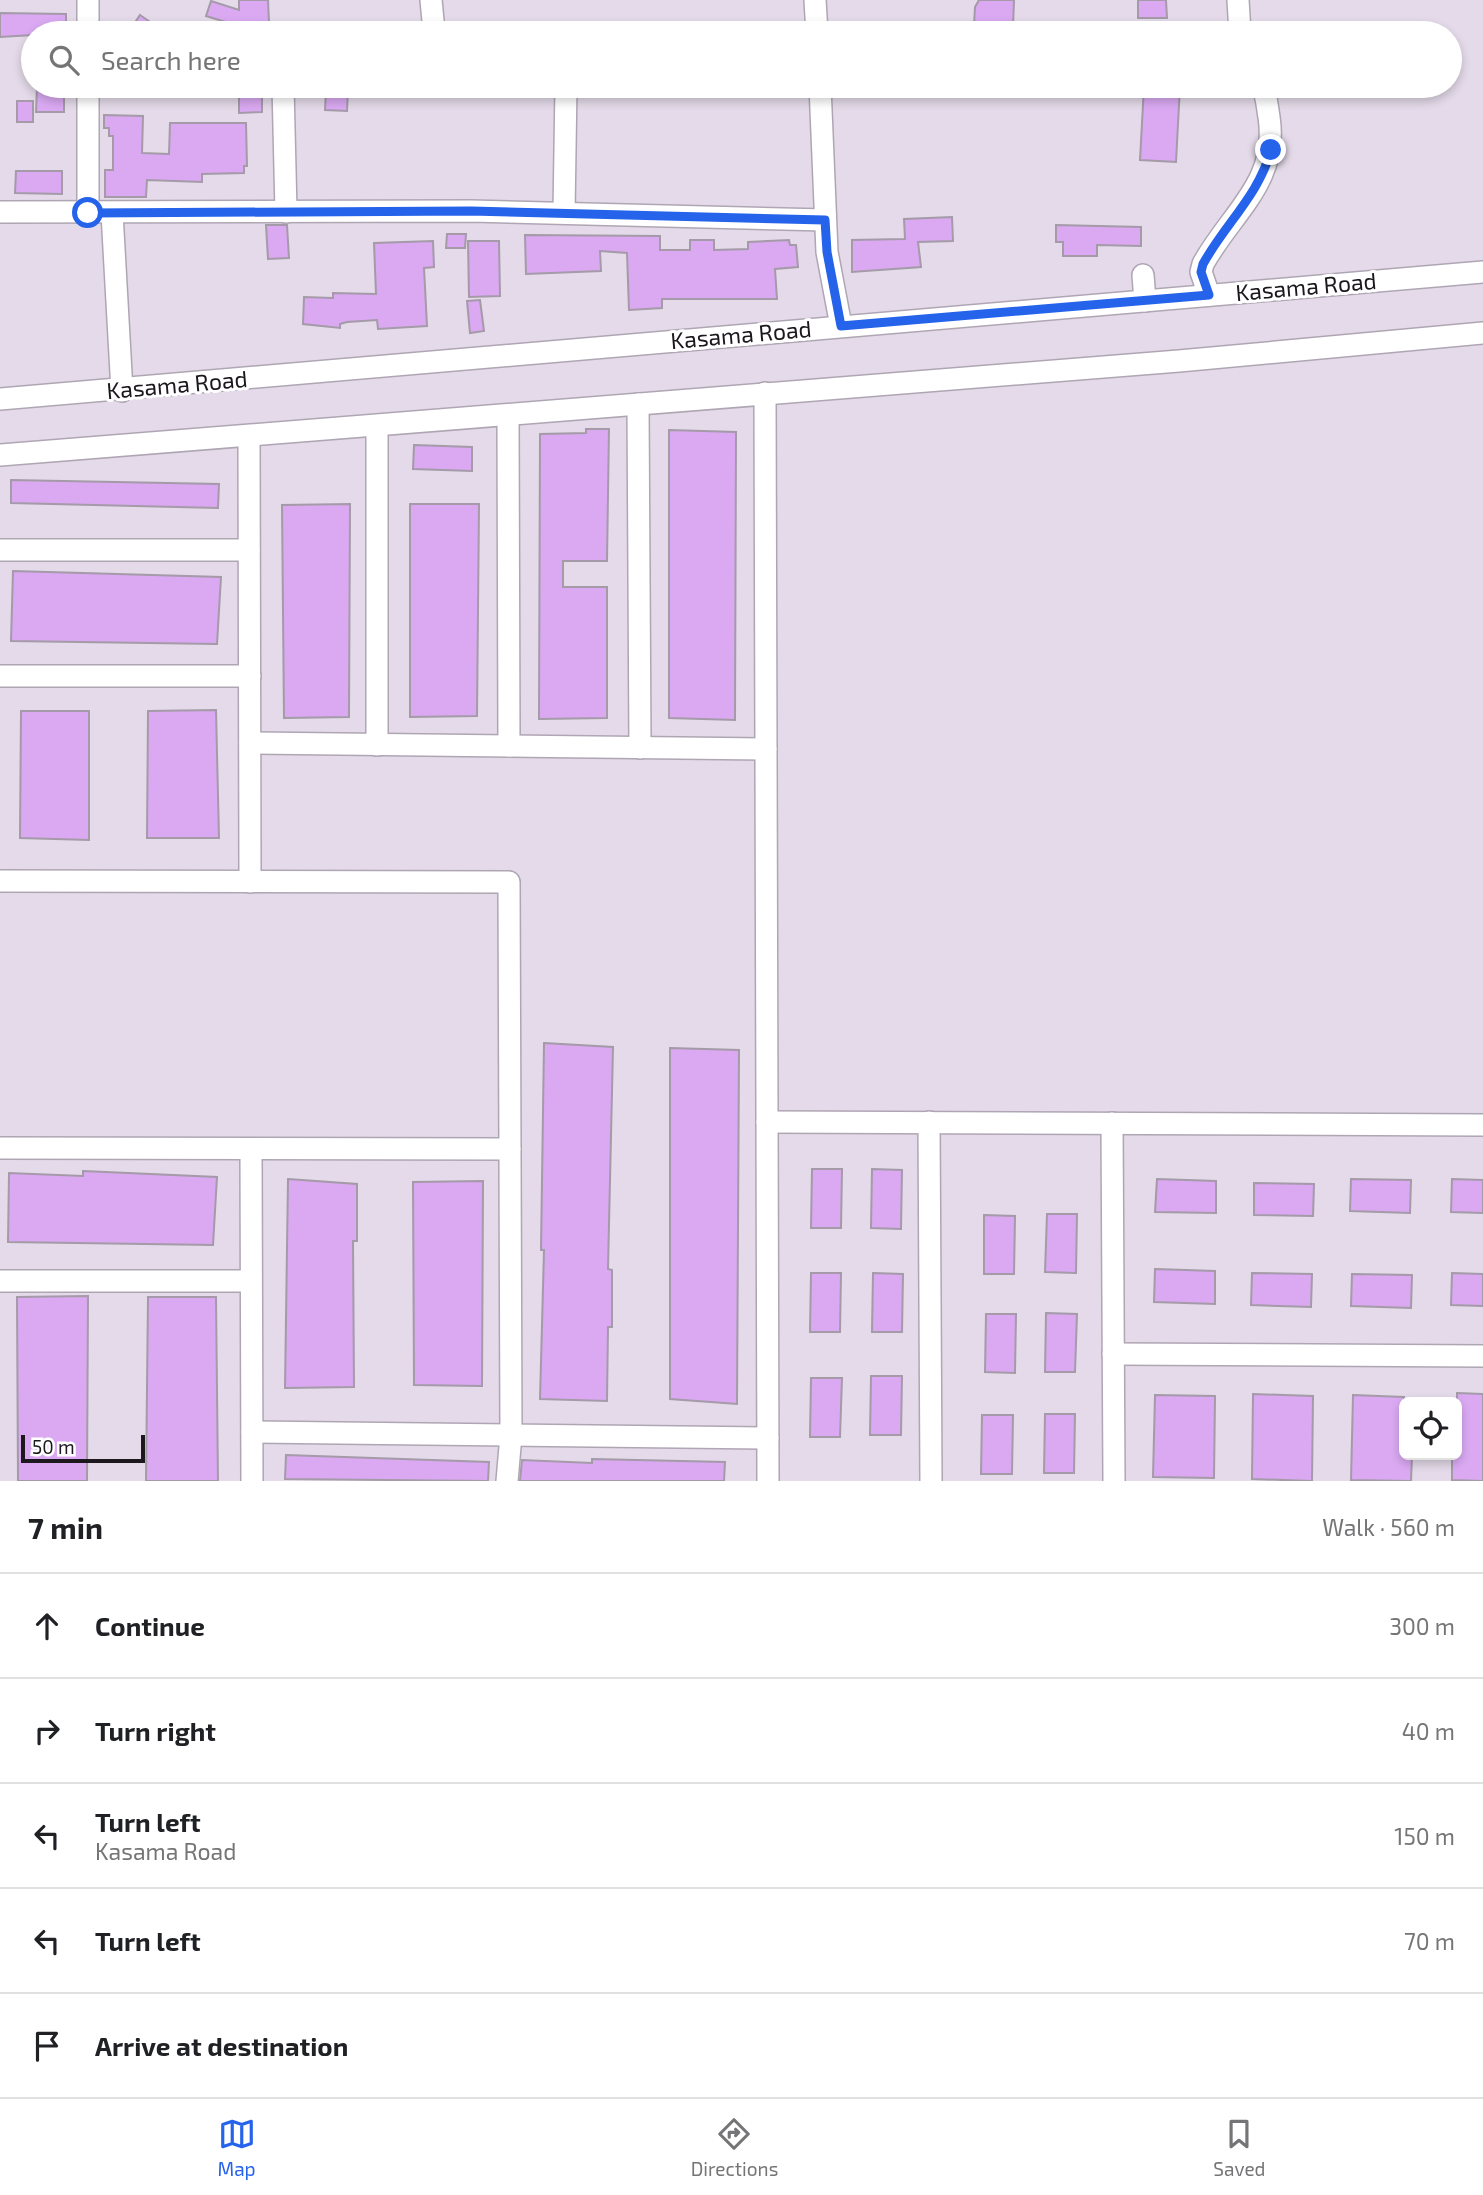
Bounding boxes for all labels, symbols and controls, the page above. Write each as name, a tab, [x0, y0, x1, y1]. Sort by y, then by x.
search box	[21, 21, 1462, 98]
icon: search	[45, 41, 83, 79]
text: Search here	[101, 44, 241, 75]
route end	[1255, 134, 1286, 165]
route start	[72, 197, 103, 228]
street label: Kasama Road	[1234, 266, 1378, 306]
street label: Kasama Road	[669, 314, 813, 354]
street label: Kasama Road	[105, 364, 249, 404]
map controls	[1399, 1397, 1462, 1460]
button: locate	[1399, 1397, 1462, 1460]
scale bar	[21, 1432, 145, 1464]
text: 50 m	[32, 1435, 75, 1458]
text: 7 min	[28, 1509, 103, 1545]
text: Walk · 560 m	[1322, 1513, 1455, 1541]
icon: ahead	[28, 1607, 66, 1645]
text: Continue	[95, 1610, 205, 1641]
text: 300 m	[1389, 1612, 1455, 1640]
icon: right	[28, 1712, 66, 1750]
text: Turn right	[95, 1715, 216, 1746]
text: 40 m	[1402, 1717, 1455, 1745]
text: Turn left	[95, 1806, 201, 1837]
icon: left	[28, 1817, 66, 1855]
text: 150 m	[1394, 1822, 1455, 1850]
text: Kasama Road	[95, 1837, 236, 1865]
icon: left	[28, 1922, 66, 1960]
text: Turn left	[95, 1925, 201, 1956]
text: 70 m	[1404, 1927, 1455, 1955]
icon: arrive	[28, 2027, 66, 2065]
text: Arrive at destination	[95, 2030, 348, 2061]
tab: Map	[218, 2115, 256, 2180]
tab: Directions	[691, 2115, 778, 2180]
tab: Saved	[1213, 2115, 1265, 2180]

